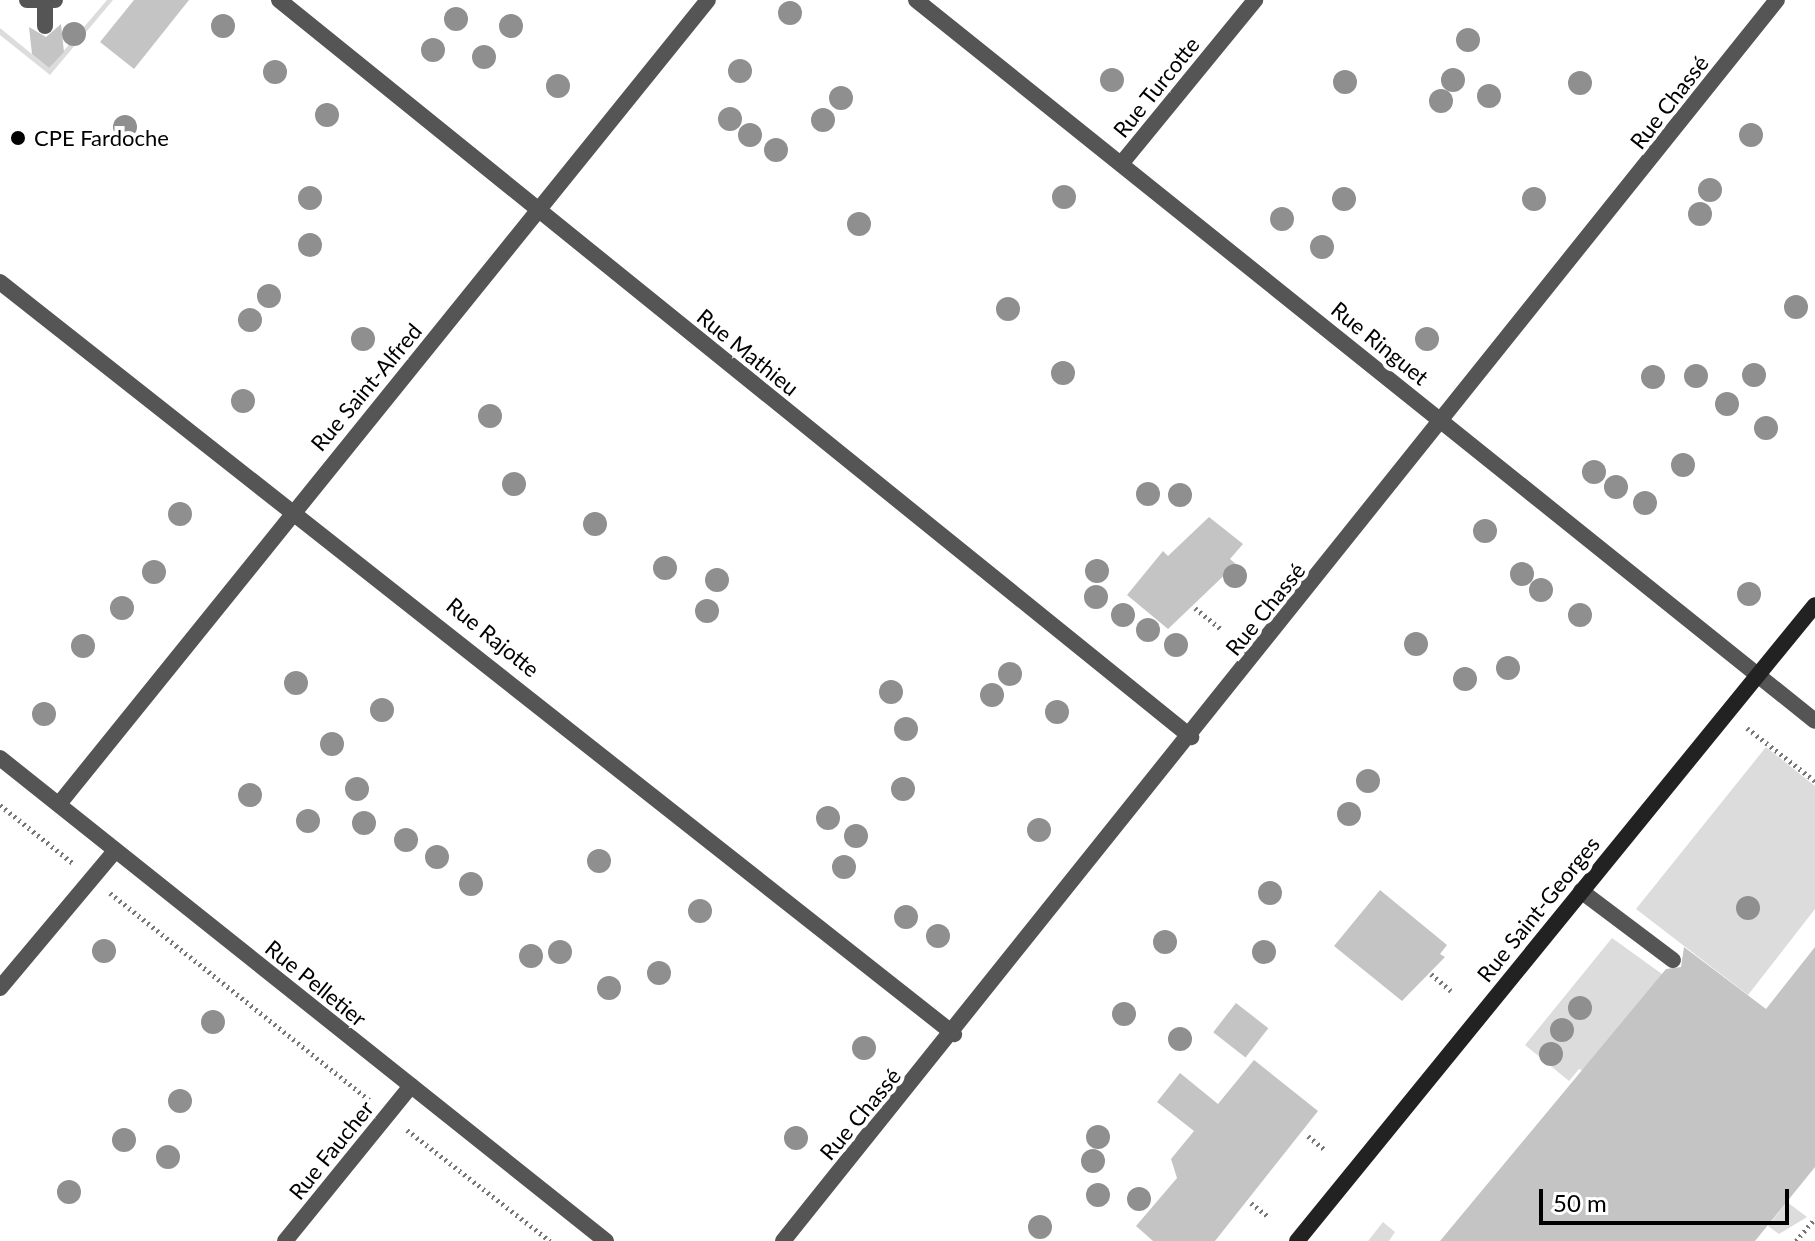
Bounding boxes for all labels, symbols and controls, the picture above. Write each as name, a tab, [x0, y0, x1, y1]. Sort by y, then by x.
street label: Rue Turcotte	[1107, 31, 1205, 143]
street label: Rue Chassé	[1624, 50, 1714, 154]
place label: CPE Fardoche	[34, 125, 169, 151]
marker: CPE Fardoche	[9, 129, 27, 147]
street label: Rue Ringuet	[1326, 296, 1434, 390]
street label: Rue Mathieu	[692, 303, 804, 401]
street label: Rue Saint-Alfred	[305, 318, 427, 456]
street label: Rue Chassé	[1220, 557, 1310, 661]
street label: Rue Rajotte	[441, 592, 545, 682]
street label: Rue Saint-Georges	[1471, 831, 1605, 987]
street label: Rue Pelletier	[260, 934, 372, 1032]
street label: Rue Chassé	[814, 1063, 906, 1165]
street label: Rue Faucher	[283, 1095, 379, 1205]
scale bar	[1543, 1173, 1793, 1223]
text: 50 m	[1553, 1188, 1607, 1217]

